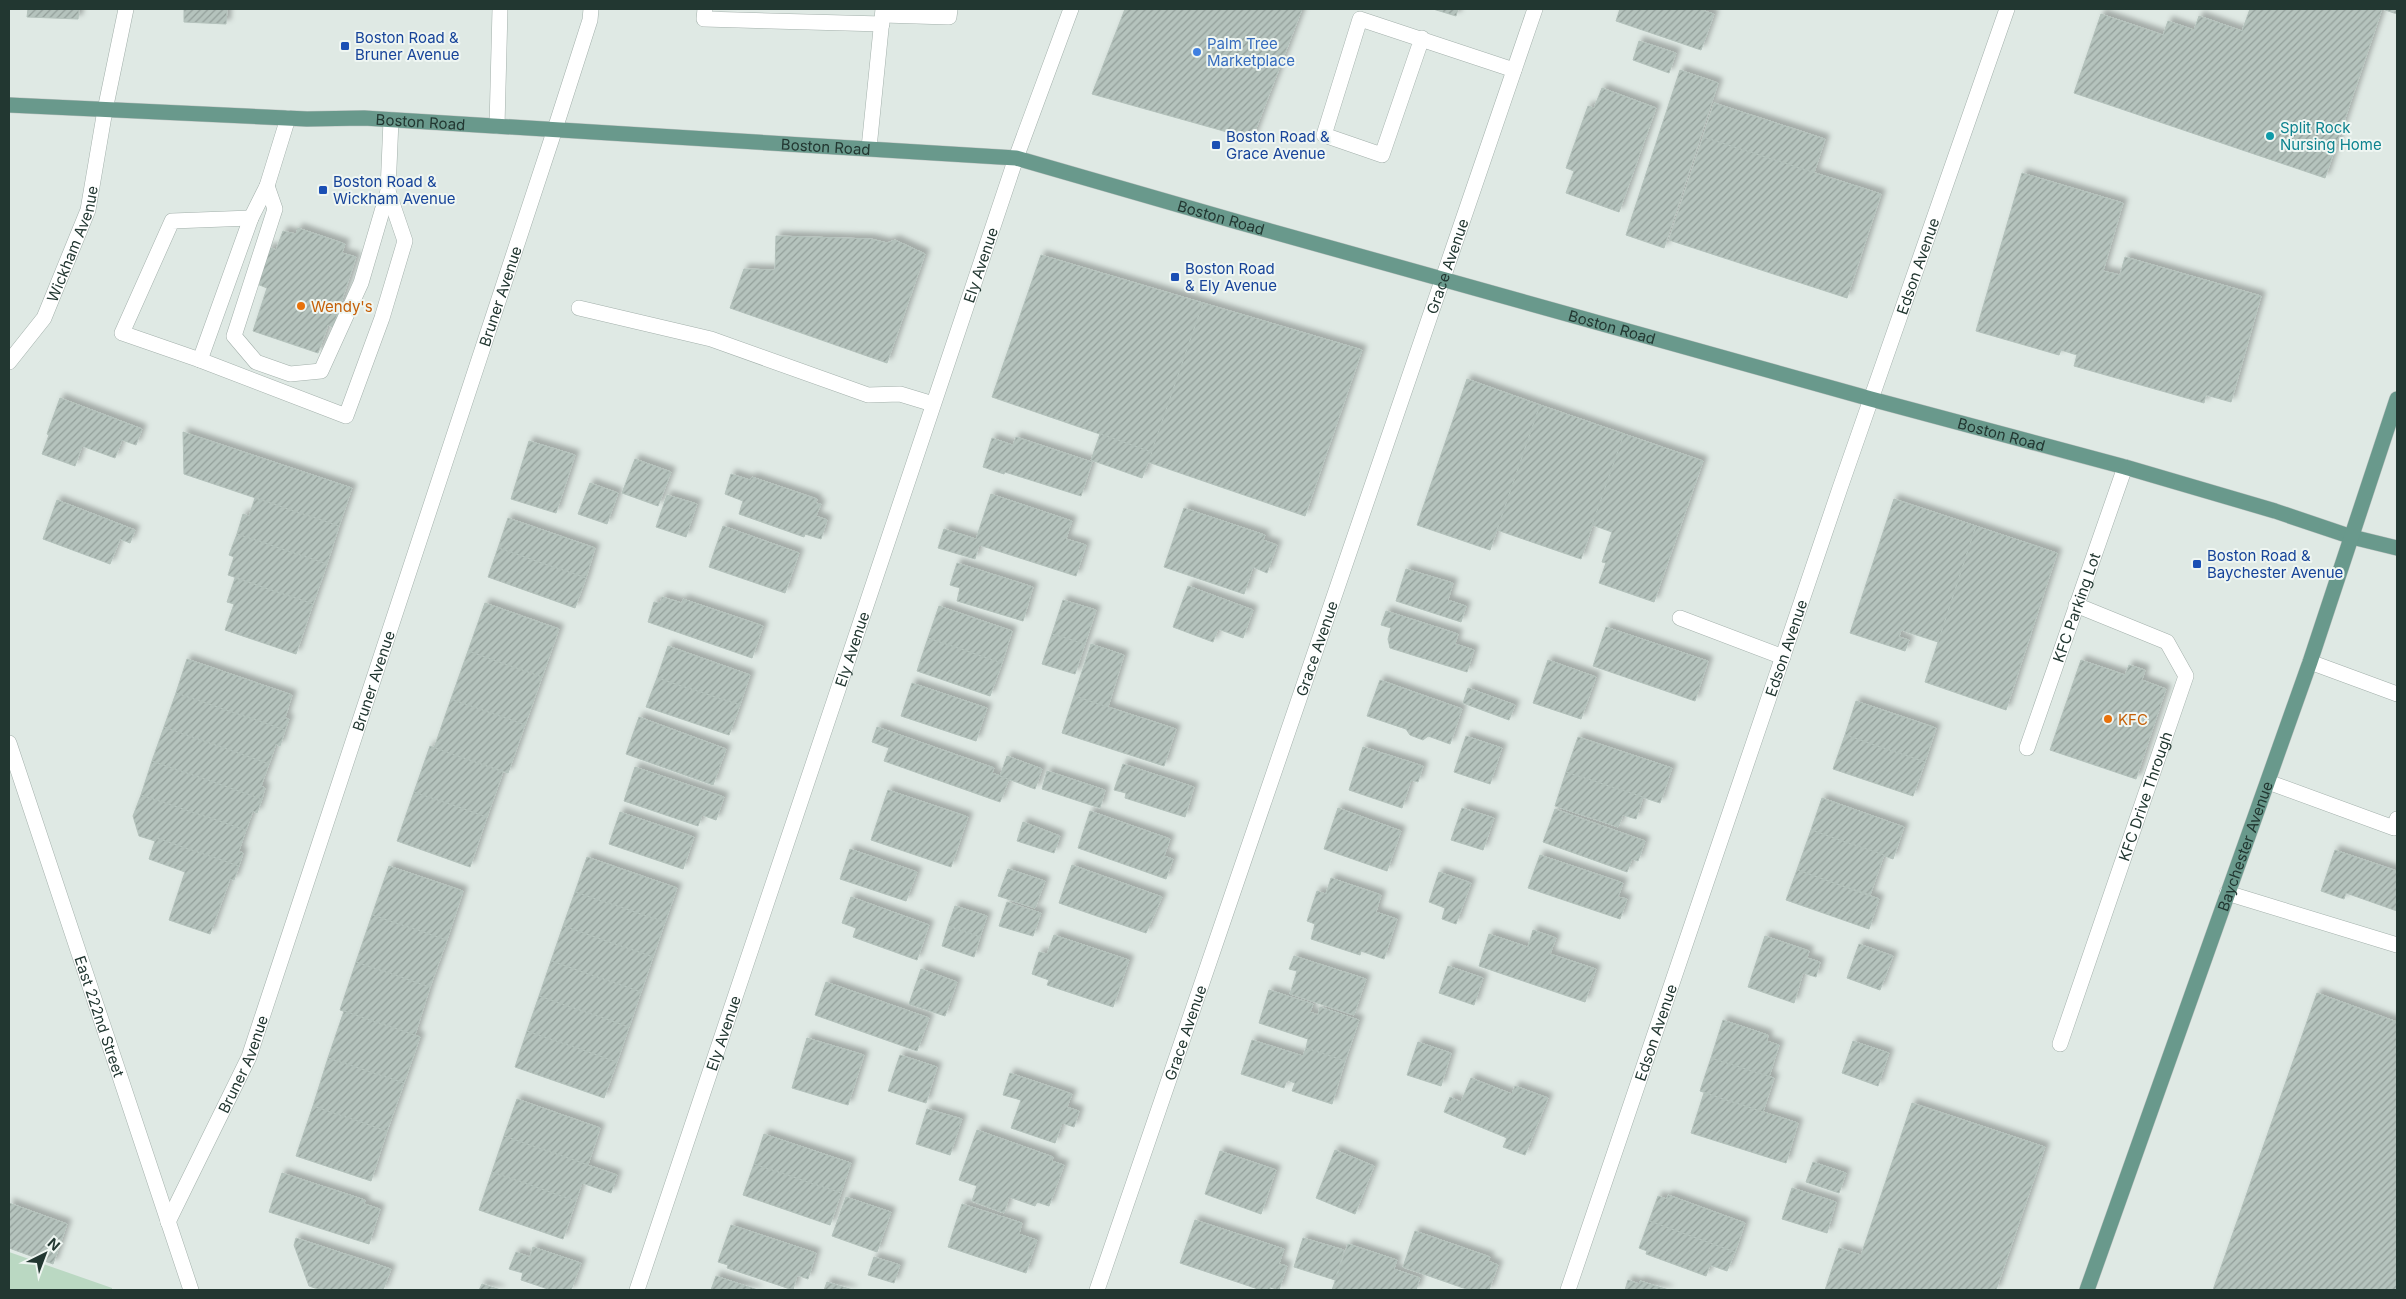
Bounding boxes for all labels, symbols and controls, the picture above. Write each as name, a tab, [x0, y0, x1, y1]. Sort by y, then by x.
place label: Boston Road & Bruner Avenue	[355, 28, 460, 64]
place label: Palm Tree Marketplace	[1207, 34, 1295, 70]
marker: Boston Road & Bruner Avenue	[339, 40, 351, 52]
marker: Palm Tree Marketplace	[1191, 46, 1203, 58]
street label: Boston Road	[375, 109, 466, 134]
place label: Split Rock Nursing Home	[2280, 118, 2382, 154]
place label: Boston Road & Grace Avenue	[1226, 127, 1330, 163]
marker: Split Rock Nursing Home	[2264, 130, 2276, 142]
street label: Boston Road	[780, 134, 871, 159]
marker: Boston Road & Grace Avenue	[1210, 139, 1222, 151]
place label: Boston Road & Wickham Avenue	[333, 172, 456, 208]
street label: Wickham Avenue	[42, 184, 101, 304]
marker: Boston Road & Wickham Avenue	[317, 184, 329, 196]
street label: Boston Road	[1175, 196, 1267, 239]
street label: Edson Avenue	[1892, 215, 1943, 317]
street label: Grace Avenue	[1422, 216, 1472, 316]
street label: Ely Avenue	[959, 225, 1002, 305]
street label: Bruner Avenue	[474, 243, 525, 349]
place label: Boston Road & Ely Avenue	[1185, 259, 1277, 295]
marker: Boston Road & Ely Avenue	[1169, 271, 1181, 283]
place label: Wendy's	[311, 297, 373, 316]
marker: Wendy's	[295, 300, 307, 312]
street label: Boston Road	[1566, 305, 1658, 348]
street label: Boston Road	[1956, 413, 2047, 455]
place label: Boston Road & Baychester Avenue	[2207, 546, 2343, 582]
street label: KFC Parking Lot	[2048, 550, 2104, 665]
marker: Boston Road & Baychester Avenue	[2191, 558, 2203, 570]
street label: Edson Avenue	[1761, 597, 1811, 699]
street label: Grace Avenue	[1291, 598, 1341, 699]
street label: Ely Avenue	[830, 609, 873, 689]
street label: Bruner Avenue	[348, 628, 398, 733]
place label: KFC	[2118, 710, 2148, 729]
marker: KFC	[2102, 713, 2114, 725]
street label: KFC Drive Through	[2114, 729, 2176, 863]
street label: Baychester Avenue	[2213, 779, 2276, 914]
street label: East 222nd Street	[71, 953, 129, 1079]
street label: Grace Avenue	[1160, 982, 1210, 1083]
street label: Edson Avenue	[1630, 982, 1681, 1083]
street label: Ely Avenue	[702, 993, 744, 1073]
street label: Bruner Avenue	[214, 1013, 272, 1116]
north arrow	[20, 1229, 70, 1279]
text: N	[44, 1234, 64, 1254]

